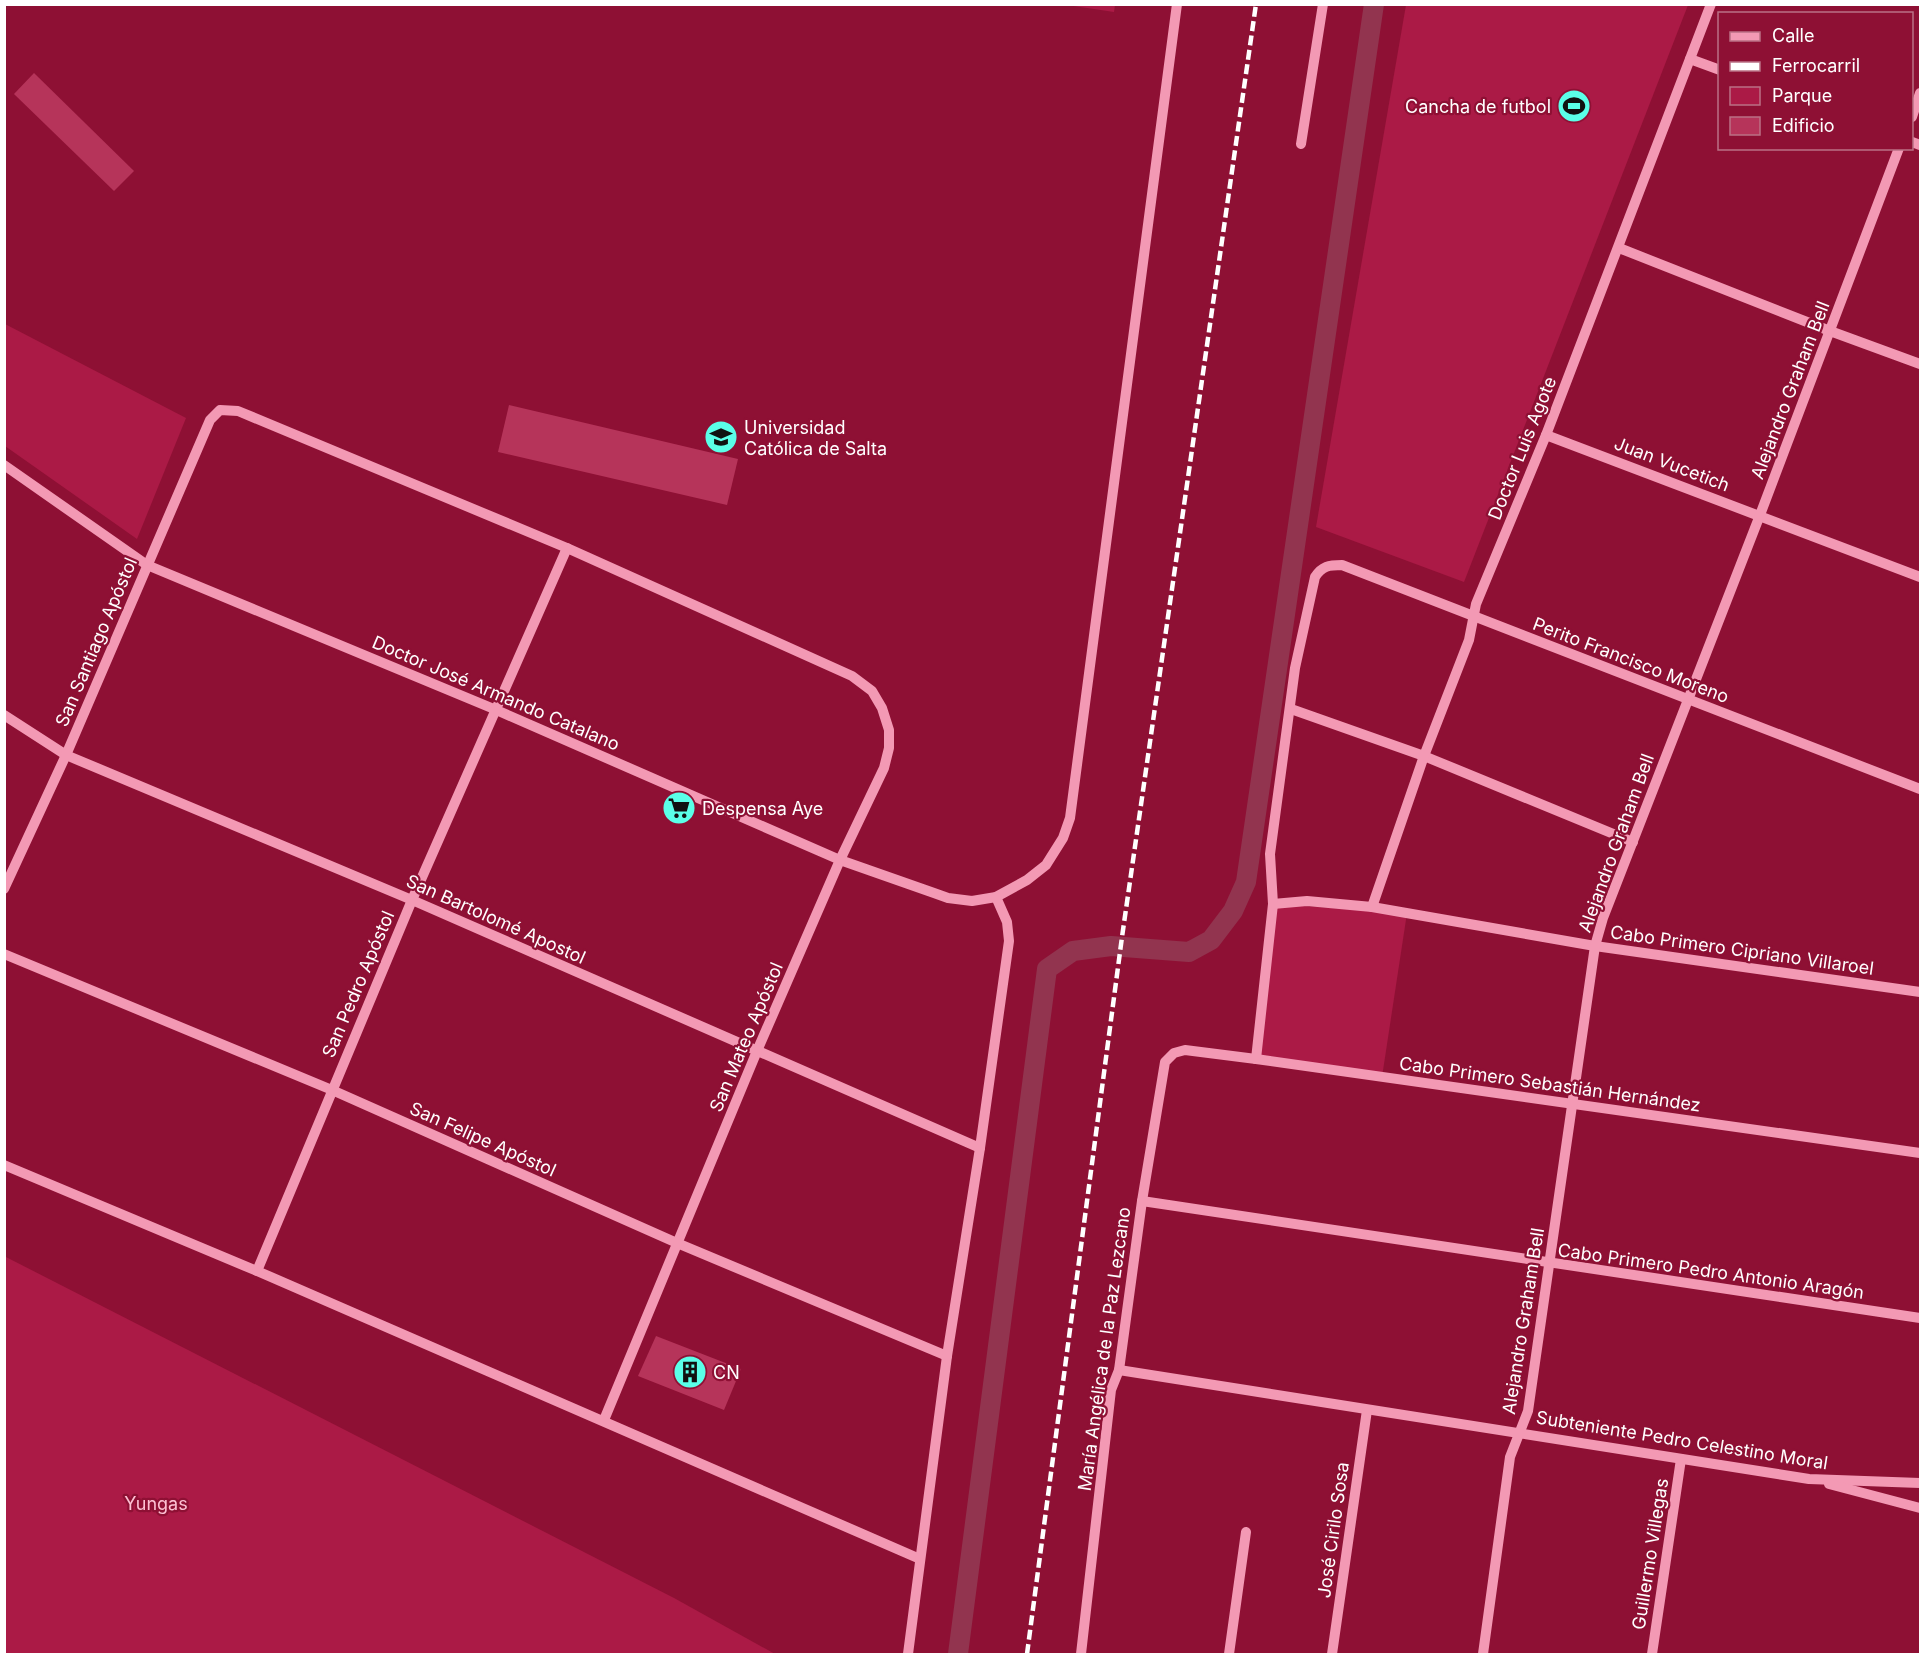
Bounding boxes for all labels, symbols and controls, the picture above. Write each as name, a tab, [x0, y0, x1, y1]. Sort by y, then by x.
legend	[1718, 12, 1913, 150]
text: Calle	[1772, 25, 1814, 46]
text: Ferrocarril	[1772, 55, 1860, 76]
text: Parque	[1772, 85, 1832, 106]
sports icon: Cancha de futbol	[1556, 88, 1592, 124]
place label: Cancha de futbol	[1405, 96, 1551, 117]
text: Edificio	[1772, 115, 1835, 136]
street label: Alejandro Graham Bell	[1746, 298, 1834, 482]
street label: Doctor Luis Agote	[1484, 373, 1560, 523]
place label: Universidad Católica de Salta	[744, 417, 887, 459]
school or university icon: Universidad Católica de Salta	[703, 419, 739, 455]
street label: Juan Vucetich	[1611, 432, 1733, 496]
street label: San Santiago Apóstol	[51, 554, 141, 730]
street label: Perito Francisco Moreno	[1530, 613, 1732, 707]
street label: Doctor José Armando Catalano	[369, 631, 623, 755]
street label: Alejandro Graham Bell	[1574, 751, 1658, 935]
supermarket icon: Despensa Aye	[661, 790, 697, 826]
place label: Despensa Aye	[702, 798, 823, 819]
street label: San Bartolomé Apostol	[403, 870, 589, 968]
street label: San Pedro Apóstol	[318, 908, 398, 1060]
street label: Cabo Primero Cipriano Villaroel	[1609, 921, 1875, 979]
street label: San Mateo Apóstol	[705, 959, 787, 1115]
street label: Cabo Primero Sebastián Hernández	[1398, 1052, 1702, 1116]
street label: San Felipe Apóstol	[407, 1097, 559, 1181]
street label: María Angélica de la Paz Lezcano	[1074, 1206, 1134, 1492]
street label: Alejandro Graham Bell	[1498, 1226, 1548, 1416]
street label: Cabo Primero Pedro Antonio Aragón	[1557, 1239, 1865, 1303]
building icon: CN	[672, 1354, 708, 1390]
place label: CN	[713, 1362, 740, 1383]
street label: Subteniente Pedro Celestino Moral	[1535, 1407, 1829, 1473]
street label: José Cirilo Sosa	[1313, 1461, 1353, 1599]
street label: Guillermo Villegas	[1628, 1477, 1672, 1631]
park label: Yungas	[124, 1493, 188, 1514]

